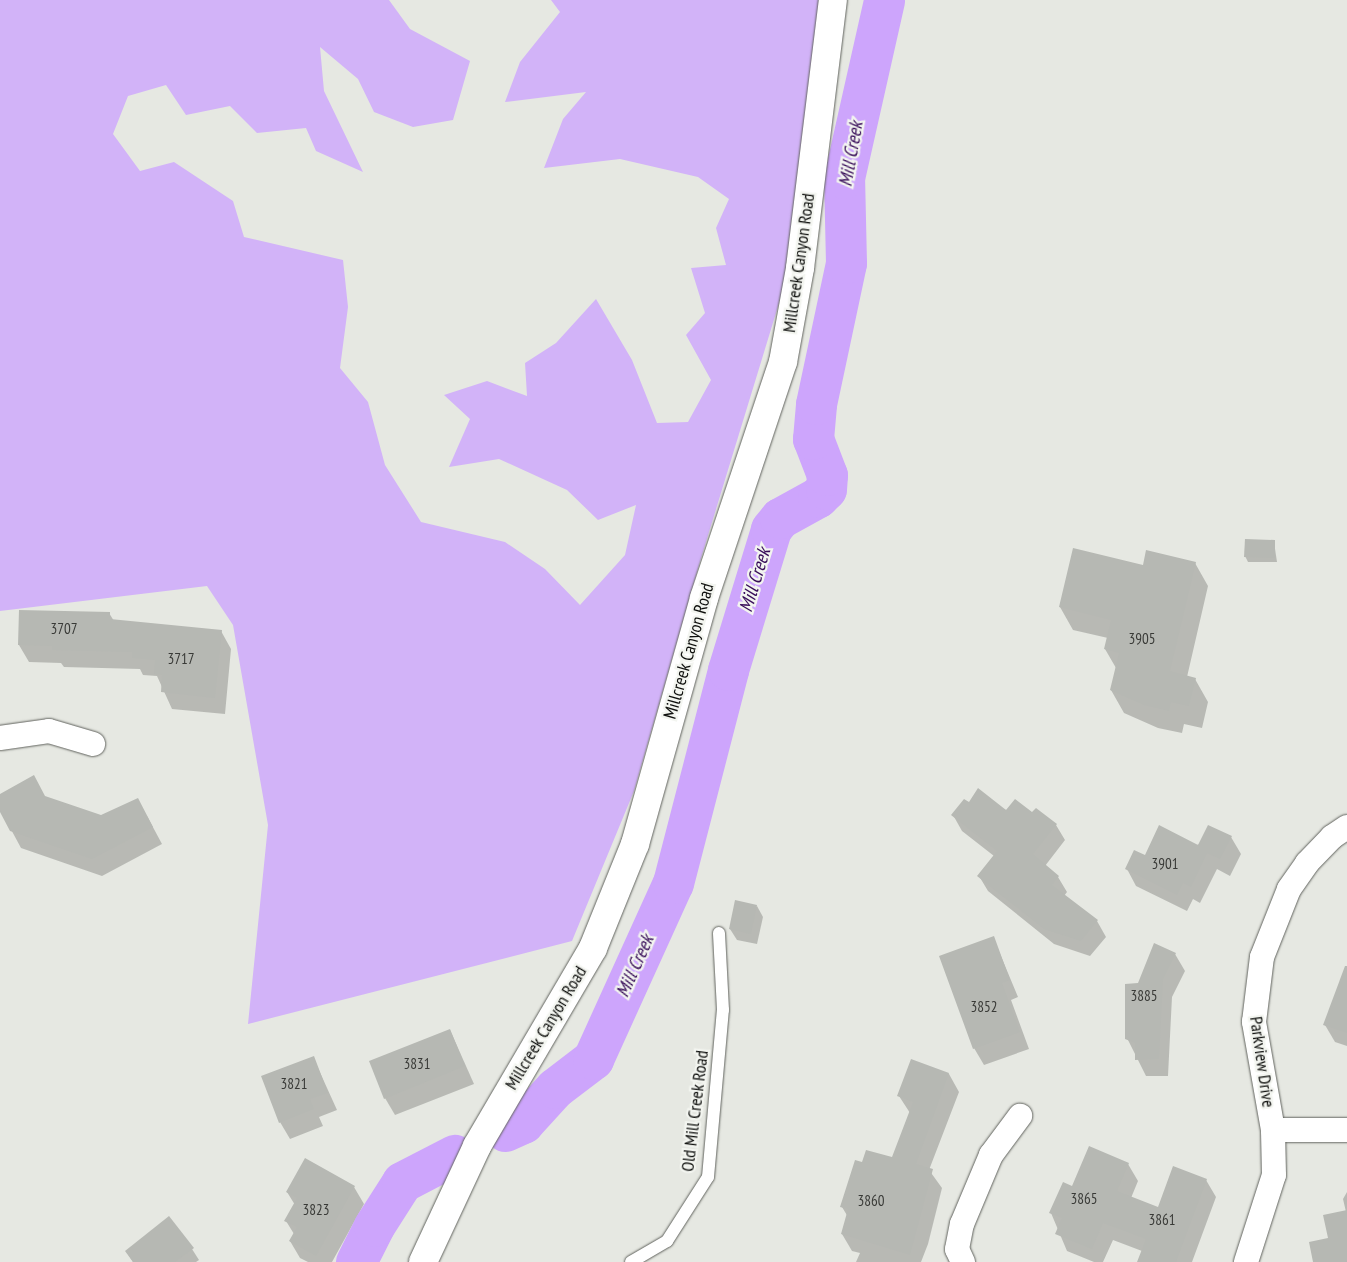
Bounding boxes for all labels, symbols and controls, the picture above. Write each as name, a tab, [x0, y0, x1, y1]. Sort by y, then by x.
water label: Mill Creek	[834, 120, 868, 188]
street label: Millcreek Canyon Road	[779, 192, 819, 334]
water label: Mill Creek	[734, 545, 776, 615]
street label: Millcreek Canyon Road	[659, 580, 719, 722]
house number: 3707	[51, 620, 77, 638]
house number: 3905	[1129, 630, 1155, 648]
house number: 3717	[168, 650, 194, 668]
house number: 3901	[1152, 855, 1178, 873]
water label: Mill Creek	[611, 931, 659, 1001]
street label: Millcreek Canyon Road	[501, 962, 591, 1094]
house number: 3885	[1131, 987, 1157, 1005]
house number: 3852	[971, 998, 997, 1016]
street label: Parkview Drive	[1245, 1015, 1279, 1109]
street label: Old Mill Creek Road	[677, 1049, 713, 1173]
house number: 3831	[404, 1055, 430, 1073]
house number: 3821	[281, 1075, 307, 1093]
house number: 3865	[1071, 1190, 1097, 1208]
house number: 3860	[858, 1192, 884, 1210]
house number: 3823	[303, 1201, 329, 1219]
house number: 3861	[1149, 1211, 1175, 1229]

